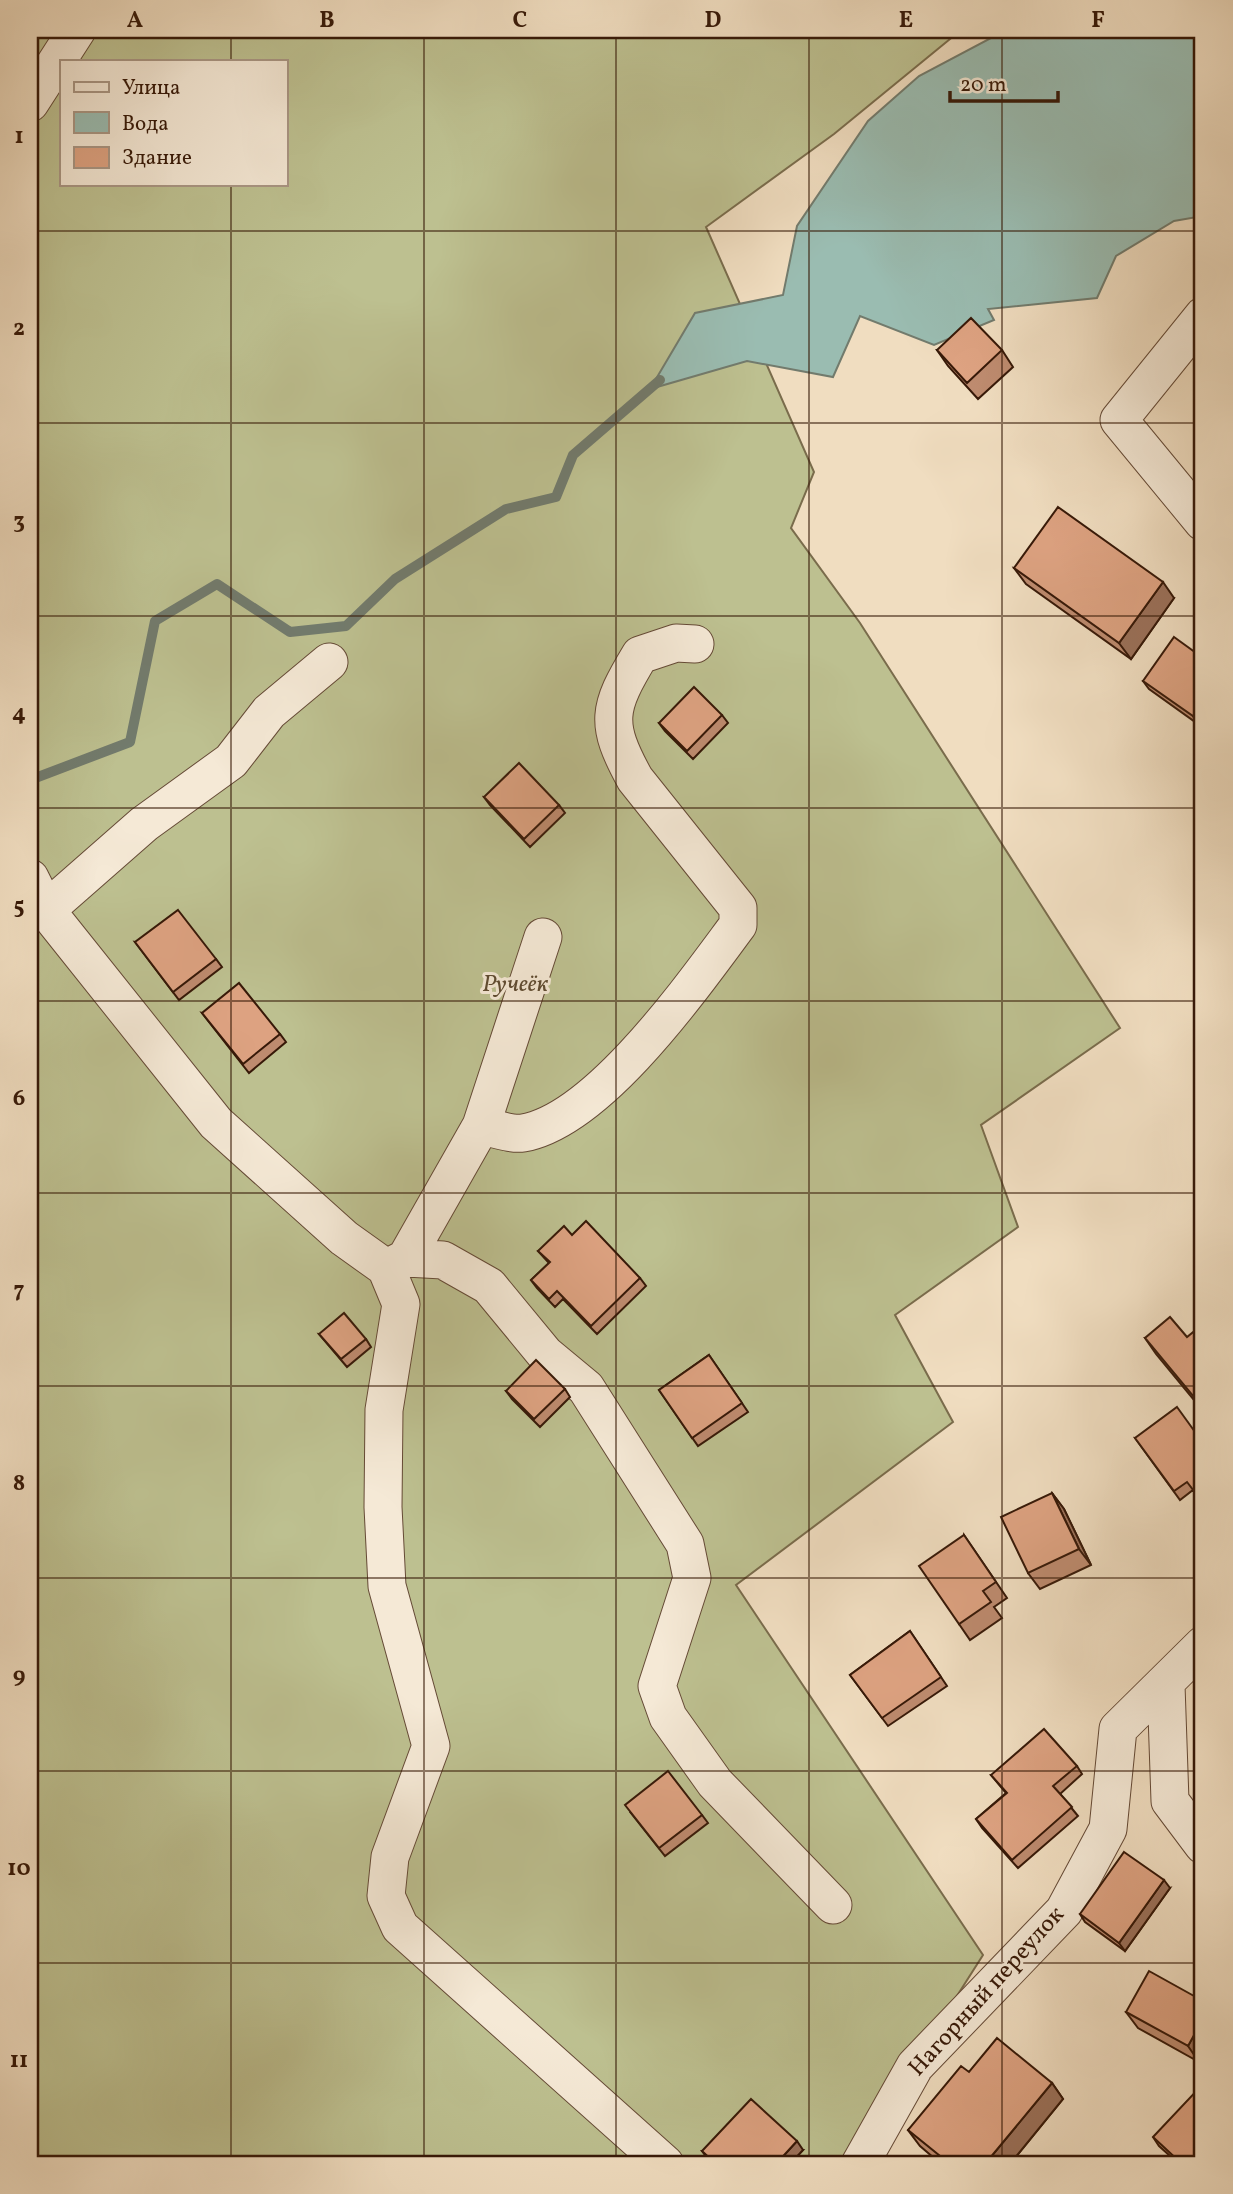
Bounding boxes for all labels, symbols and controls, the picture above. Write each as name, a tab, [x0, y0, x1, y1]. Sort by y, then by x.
text: A	[127, 5, 143, 37]
text: B	[319, 5, 335, 37]
text: C	[513, 5, 527, 37]
text: D	[705, 5, 722, 37]
text: E	[899, 5, 913, 37]
text: F	[1091, 5, 1105, 37]
legend	[60, 60, 287, 186]
scale bar	[950, 60, 1058, 104]
text: 20 m	[960, 71, 1006, 100]
text: Улица	[122, 74, 180, 103]
text: Вода	[122, 110, 169, 139]
text: 1	[14, 121, 24, 153]
text: Здание	[122, 144, 192, 173]
text: 2	[13, 313, 25, 345]
text: 3	[13, 506, 25, 538]
text: 4	[12, 698, 26, 730]
text: 5	[13, 891, 25, 923]
park label: Ручеёк	[482, 968, 548, 1002]
text: 6	[13, 1083, 25, 1115]
text: 7	[14, 1275, 25, 1307]
text: 8	[13, 1468, 25, 1500]
text: 9	[13, 1660, 25, 1692]
text: 10	[7, 1853, 31, 1885]
street label: Нагорный переулок	[901, 1899, 1073, 2085]
text: 11	[10, 2045, 28, 2077]

